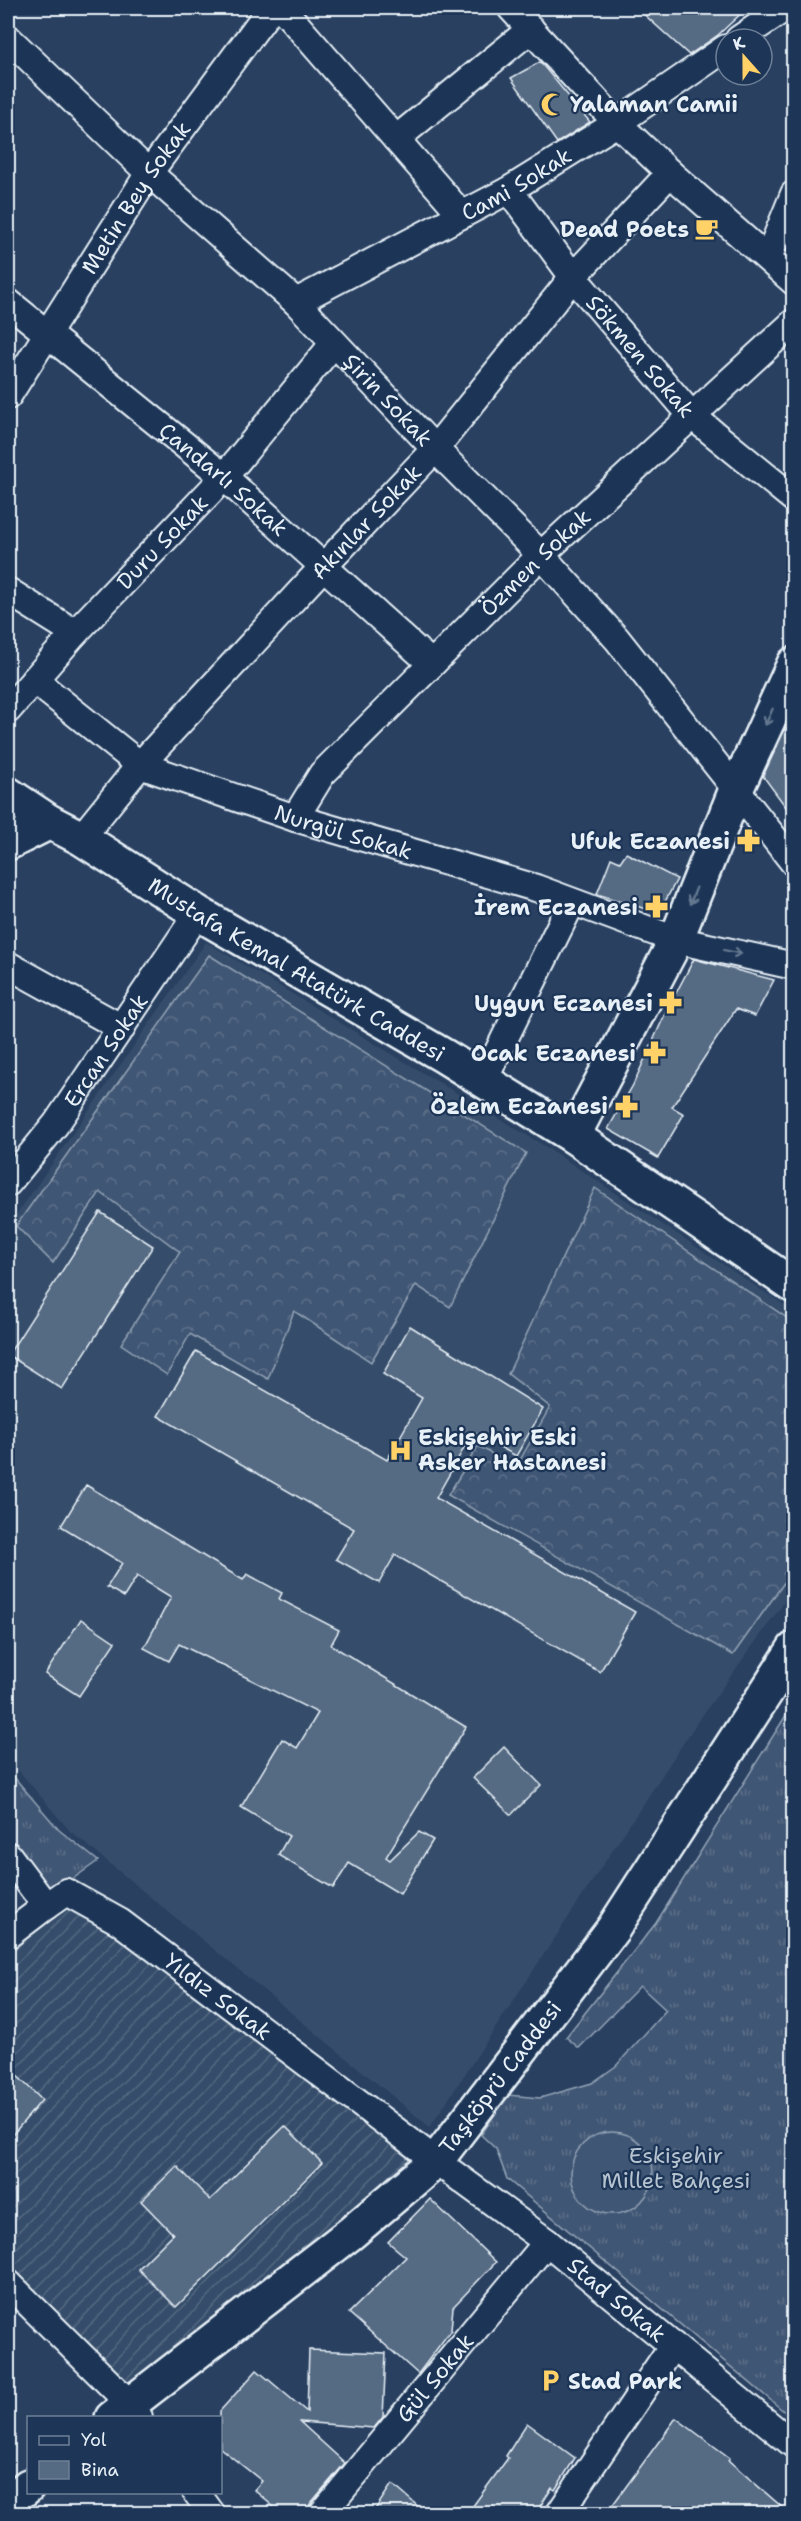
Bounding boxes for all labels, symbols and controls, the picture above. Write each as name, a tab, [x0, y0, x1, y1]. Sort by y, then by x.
north arrow	[714, 27, 774, 87]
text: K	[730, 32, 748, 55]
place label: Yalaman Camii	[570, 90, 738, 119]
mosque icon: Yalaman Camii	[539, 91, 565, 117]
street label: Metin Bey Sokak	[74, 115, 197, 279]
street label: Cami Sokak	[456, 140, 577, 227]
place label: Dead Poets	[560, 215, 689, 244]
cafe icon: Dead Poets	[694, 216, 720, 242]
street label: Sökmen Sokak	[580, 288, 701, 424]
street label: Şirin Sokak	[337, 347, 439, 452]
street label: Çandarlı Sokak	[153, 416, 294, 542]
street label: Akınlar Sokak	[304, 458, 428, 586]
street label: Duru Sokak	[110, 488, 214, 596]
street label: Özmen Sokak	[473, 502, 597, 623]
one-way arrow	[763, 708, 774, 726]
street label: Nurgül Sokak	[271, 798, 416, 866]
place label: Ufuk Eczanesi	[571, 827, 730, 856]
pharmacy icon: Ufuk Eczanesi	[735, 828, 761, 854]
street label: Mustafa Kemal Atatürk Caddesi	[143, 870, 450, 1068]
one-way arrow	[687, 887, 698, 905]
place label: İrem Eczanesi	[474, 892, 638, 922]
pharmacy icon: İrem Eczanesi	[643, 894, 669, 920]
one-way arrow	[723, 947, 742, 959]
street label: Ercan Sokak	[57, 988, 154, 1113]
place label: Uygun Eczanesi	[474, 989, 653, 1018]
pharmacy icon: Uygun Eczanesi	[658, 990, 684, 1016]
place label: Ocak Eczanesi	[471, 1039, 636, 1068]
pharmacy icon: Ocak Eczanesi	[641, 1040, 667, 1066]
place label: Özlem Eczanesi	[430, 1092, 608, 1121]
pharmacy icon: Özlem Eczanesi	[613, 1093, 639, 1119]
place label: Eskişehir Eski Asker Hastanesi	[418, 1423, 607, 1477]
hospital icon: Eskişehir Eski Asker Hastanesi	[387, 1437, 413, 1463]
street label: Yıldız Sokak	[159, 1946, 278, 2046]
street label: Taşköprü Caddesi	[432, 1995, 568, 2160]
park label: Eskişehir Millet Bahçesi	[602, 2141, 750, 2195]
street label: Stad Sokak	[562, 2250, 672, 2349]
street label: Gül Sokak	[389, 2327, 480, 2428]
place label: Stad Park	[568, 2367, 682, 2396]
parking icon: Stad Park	[537, 2368, 563, 2394]
legend	[27, 2416, 222, 2494]
text: Yol	[81, 2428, 107, 2452]
text: Bina	[81, 2458, 119, 2482]

